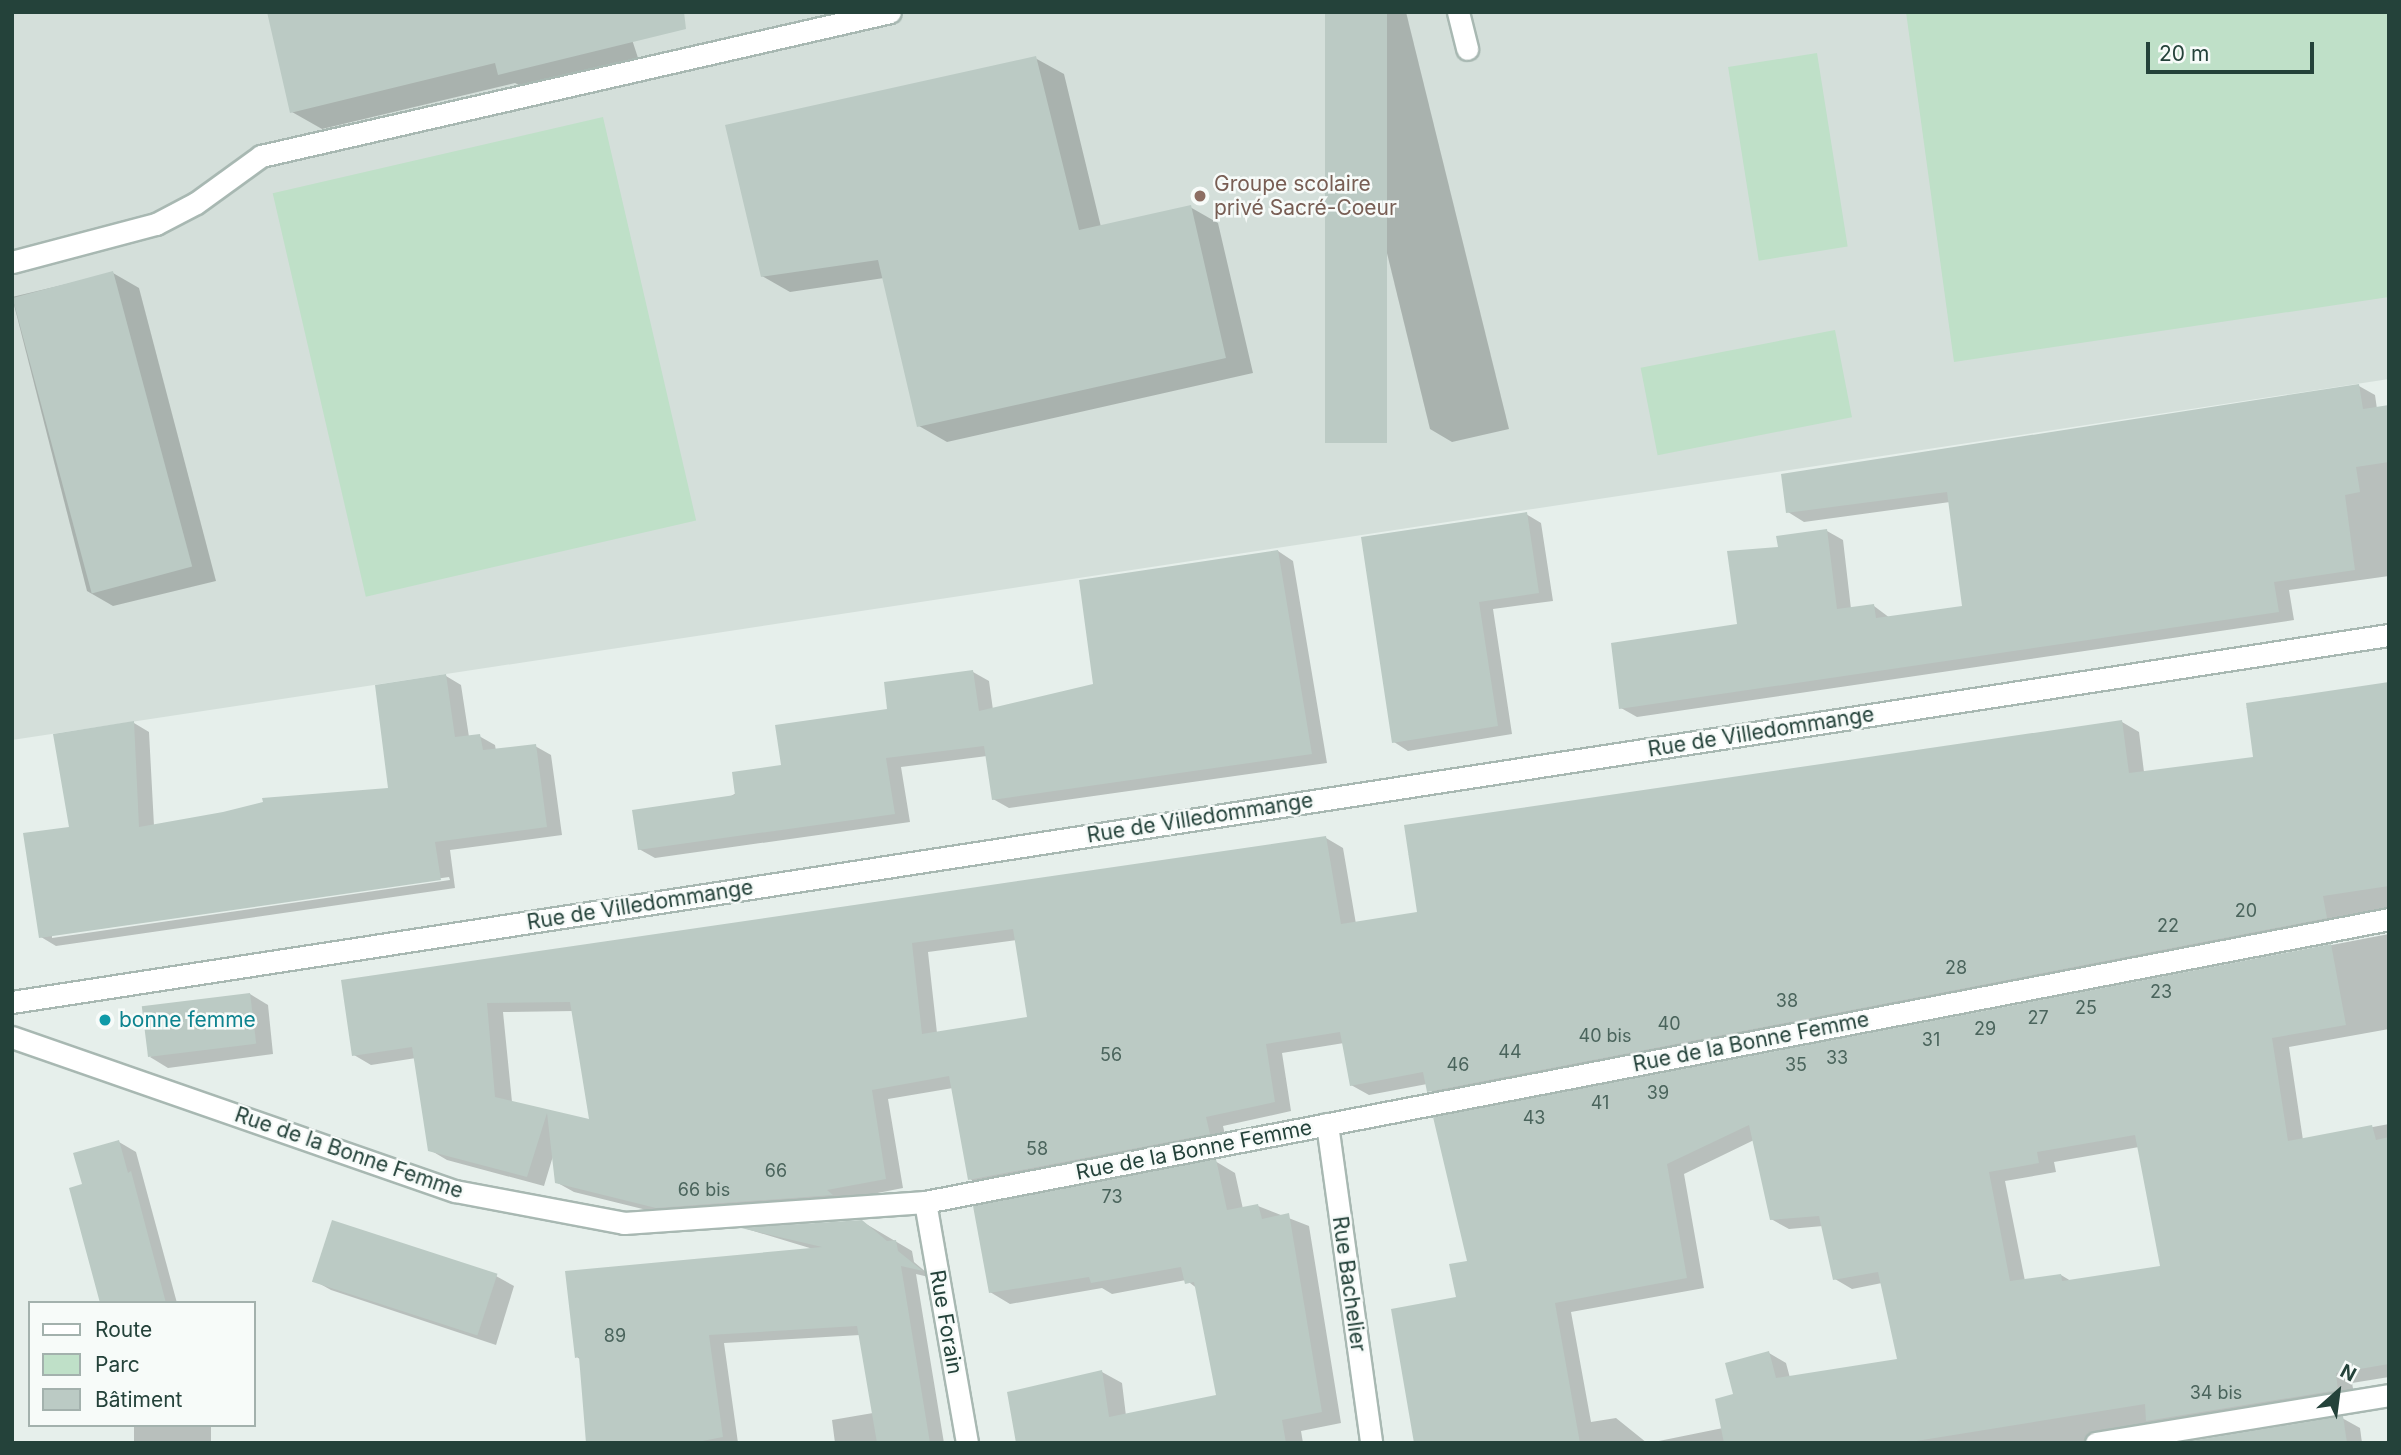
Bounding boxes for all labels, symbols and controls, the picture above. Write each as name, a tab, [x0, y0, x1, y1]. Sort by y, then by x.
scale bar	[2149, 28, 2317, 72]
text: 20 m	[2159, 41, 2209, 66]
place label: Groupe scolaire privé Sacré-Coeur	[1214, 171, 1397, 221]
marker: Groupe scolaire privé Sacré-Coeur	[1192, 188, 1208, 204]
street label: Rue de Villedommange	[1646, 702, 1876, 762]
street label: Rue de Villedommange	[1085, 788, 1315, 848]
street label: Rue de Villedommange	[525, 875, 755, 935]
house number: 20	[2235, 900, 2257, 922]
house number: 22	[2157, 915, 2179, 937]
house number: 28	[1945, 957, 1967, 979]
house number: 23	[2150, 981, 2172, 1003]
house number: 38	[1776, 990, 1798, 1012]
house number: 25	[2075, 997, 2097, 1019]
place label: bonne femme	[119, 1007, 256, 1033]
street label: Rue de la Bonne Femme	[1631, 1007, 1871, 1077]
house number: 27	[2027, 1007, 2049, 1029]
marker: bonne femme	[97, 1012, 113, 1028]
house number: 40	[1658, 1013, 1680, 1035]
house number: 29	[1974, 1018, 1996, 1040]
house number: 40 bis	[1579, 1025, 1631, 1047]
house number: 31	[1922, 1029, 1940, 1051]
house number: 44	[1498, 1041, 1522, 1063]
house number: 56	[1100, 1044, 1122, 1066]
house number: 33	[1826, 1047, 1848, 1069]
house number: 46	[1447, 1054, 1469, 1076]
house number: 35	[1785, 1054, 1807, 1076]
house number: 39	[1647, 1082, 1669, 1104]
house number: 41	[1591, 1092, 1609, 1114]
street label: Rue de la Bonne Femme	[231, 1102, 467, 1204]
house number: 43	[1523, 1107, 1545, 1129]
street label: Rue de la Bonne Femme	[1074, 1115, 1314, 1185]
house number: 58	[1026, 1138, 1048, 1160]
house number: 66	[765, 1160, 787, 1182]
house number: 66 bis	[678, 1179, 730, 1201]
house number: 73	[1101, 1186, 1123, 1208]
street label: Rue Bachelier	[1327, 1215, 1371, 1353]
street label: Rue Forain	[924, 1268, 968, 1376]
legend	[28, 1301, 256, 1427]
text: Route	[95, 1317, 152, 1342]
house number: 89	[604, 1325, 626, 1347]
text: Parc	[95, 1352, 140, 1377]
north arrow	[2303, 1357, 2373, 1427]
text: N	[2336, 1359, 2360, 1387]
house number: 34 bis	[2190, 1382, 2242, 1404]
text: Bâtiment	[95, 1387, 182, 1412]

